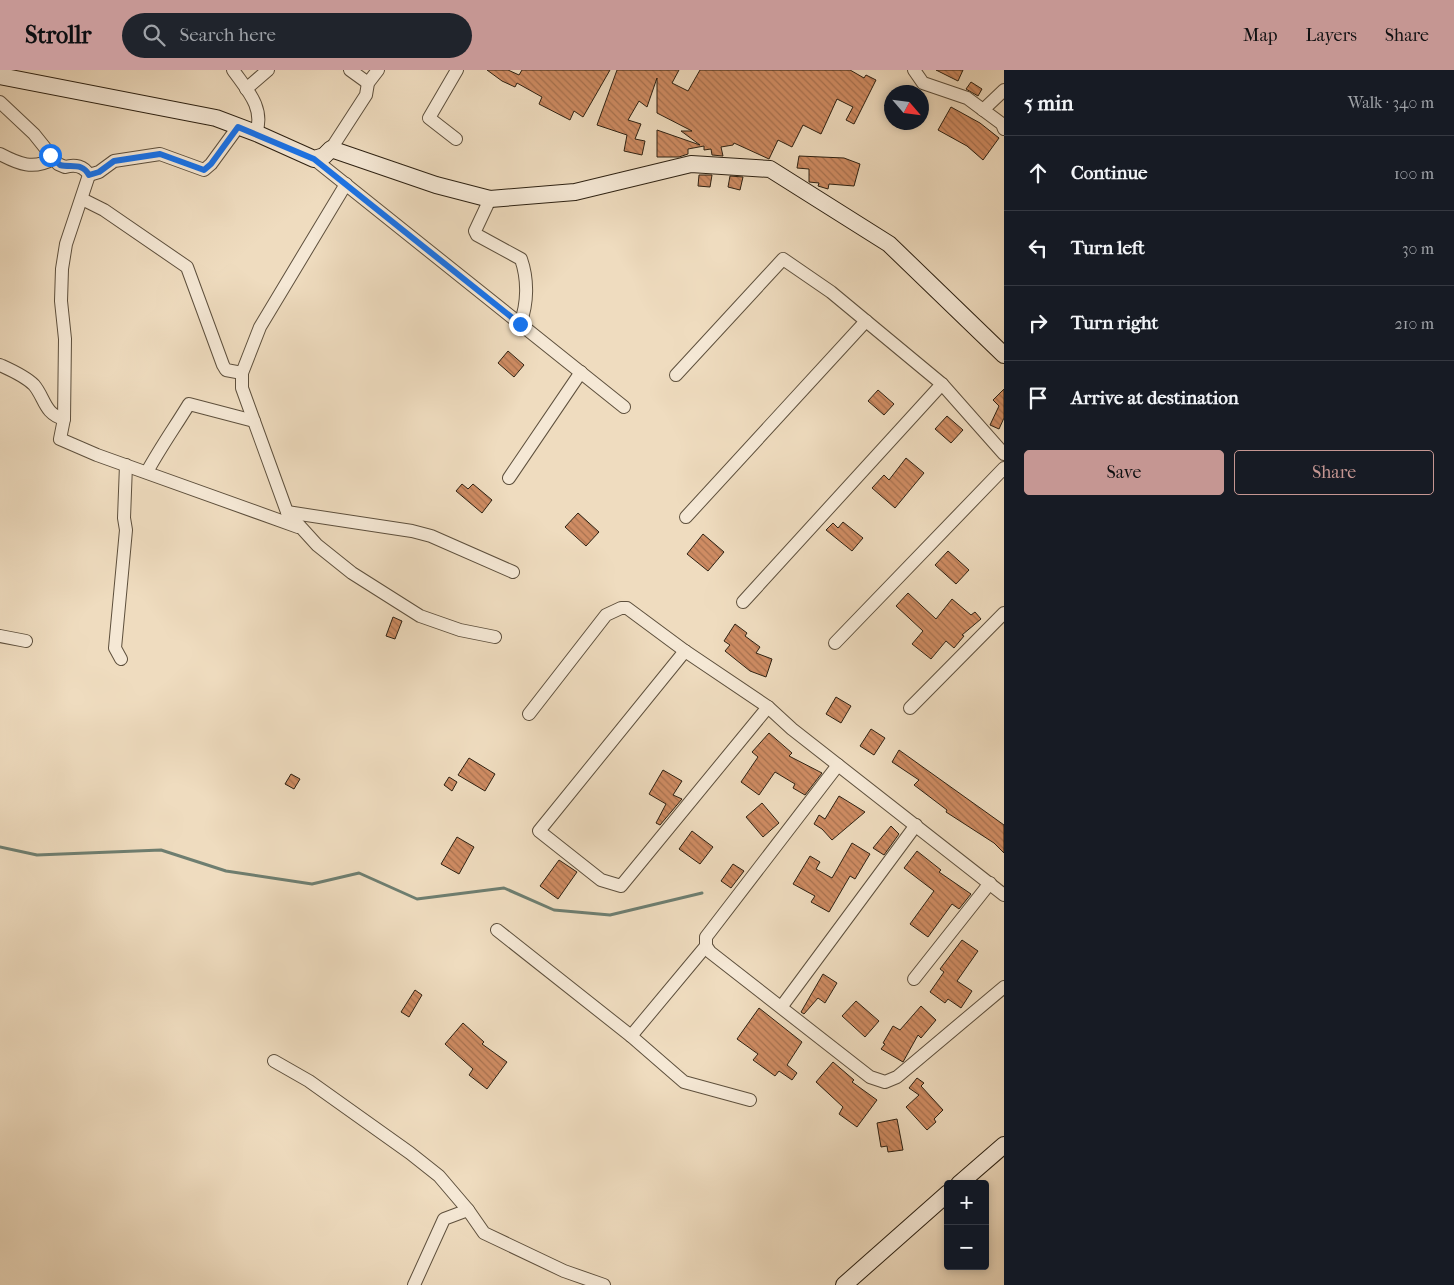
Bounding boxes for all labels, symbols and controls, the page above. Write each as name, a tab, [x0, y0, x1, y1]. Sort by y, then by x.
search box	[122, 13, 472, 58]
text: Strollr	[25, 21, 92, 49]
icon: search	[140, 21, 168, 49]
text: Search here	[180, 24, 276, 46]
text: Map	[1243, 25, 1277, 46]
text: Layers	[1305, 25, 1357, 46]
text: Share	[1385, 25, 1429, 46]
north arrow	[884, 85, 929, 130]
text: 5 min	[1024, 91, 1073, 115]
text: Walk · 340 m	[1348, 93, 1434, 112]
route start	[39, 144, 62, 167]
icon: ahead	[1024, 159, 1052, 187]
text: Continue	[1071, 162, 1147, 184]
text: 100 m	[1394, 164, 1434, 183]
icon: left	[1024, 234, 1052, 262]
text: Turn left	[1071, 237, 1145, 259]
text: 30 m	[1402, 239, 1434, 258]
icon: right	[1024, 309, 1052, 337]
text: Turn right	[1071, 312, 1158, 334]
route end	[509, 313, 532, 336]
text: 210 m	[1395, 314, 1434, 333]
icon: arrive	[1024, 384, 1052, 412]
text: Arrive at destination	[1071, 387, 1239, 409]
button: Save	[1024, 450, 1224, 495]
button: Share	[1234, 450, 1434, 495]
map controls	[944, 1180, 989, 1270]
button: +	[944, 1180, 989, 1225]
button: −	[944, 1225, 989, 1270]

